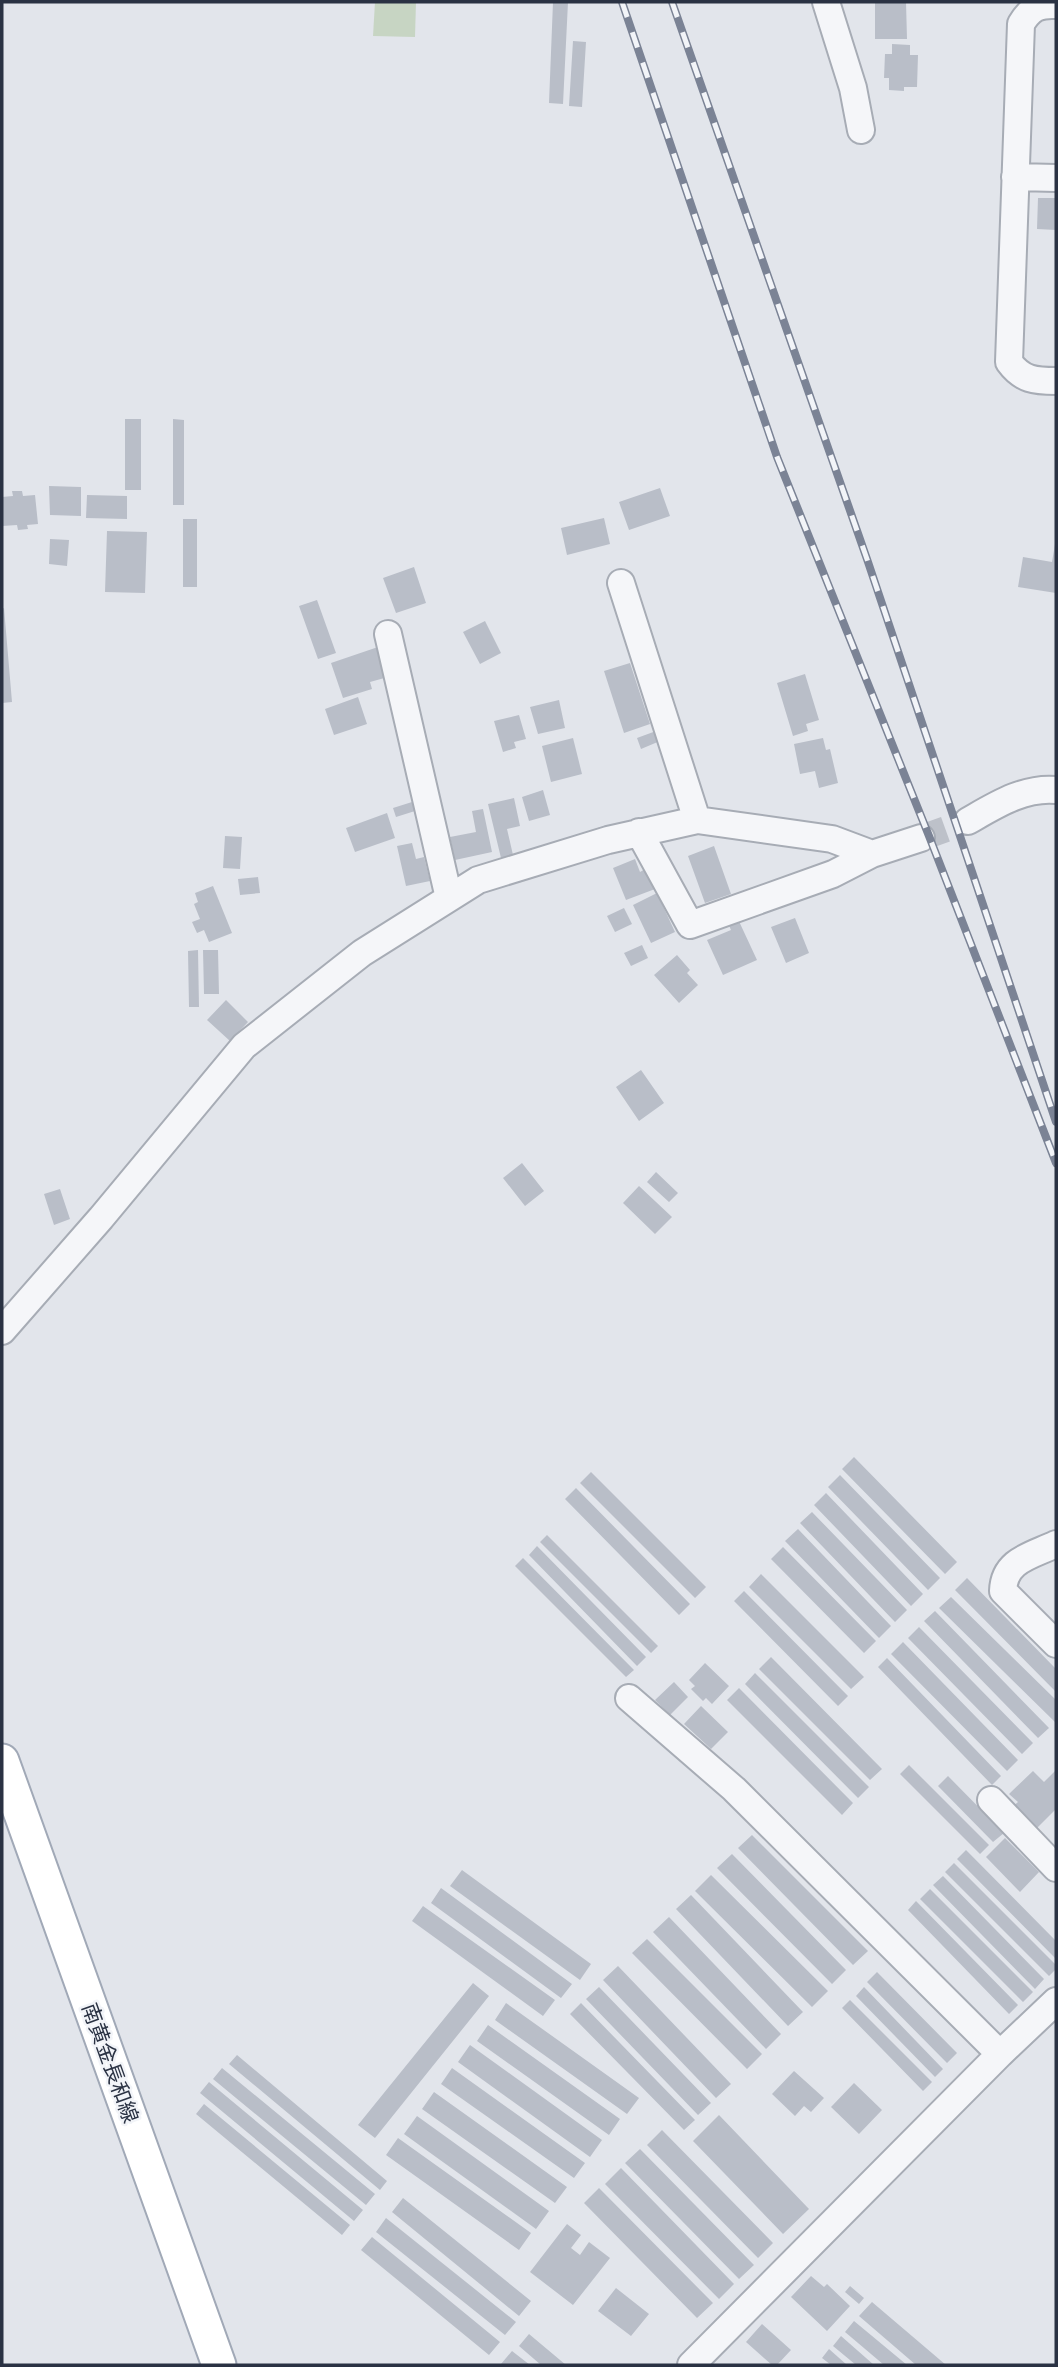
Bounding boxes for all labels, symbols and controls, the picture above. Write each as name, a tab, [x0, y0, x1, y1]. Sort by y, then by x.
street label: 南黄金長和線	[75, 1999, 145, 2127]

